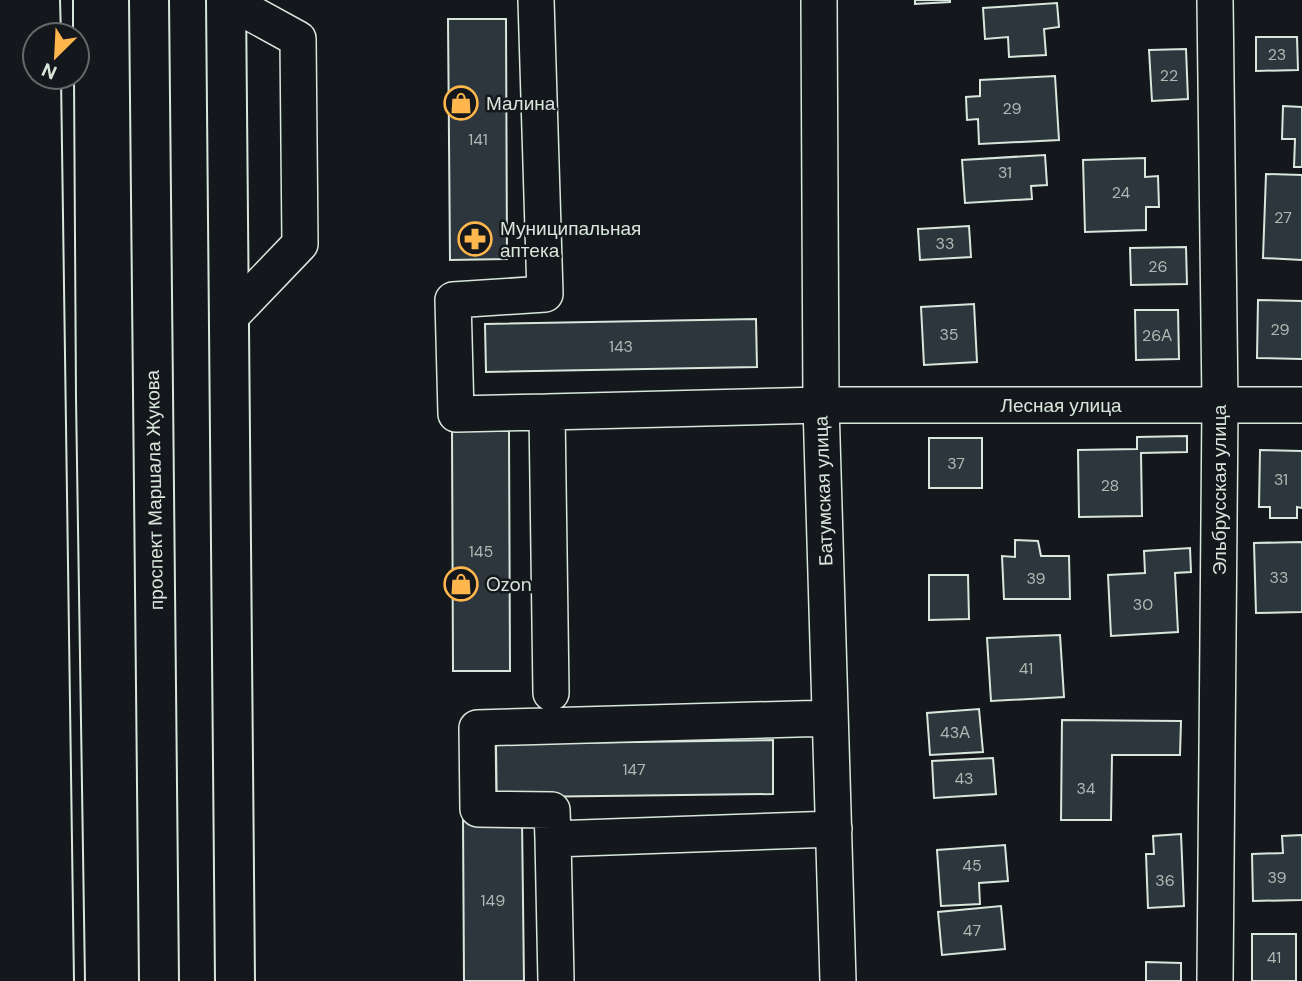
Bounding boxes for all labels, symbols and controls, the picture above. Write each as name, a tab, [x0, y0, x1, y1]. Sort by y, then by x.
north arrow	[21, 21, 91, 91]
house number: 23	[1268, 44, 1286, 65]
text: N	[38, 57, 61, 85]
house number: 22	[1160, 65, 1178, 86]
shop icon: Малина	[442, 84, 480, 122]
place label: Малина	[486, 91, 556, 116]
house number: 29	[1002, 98, 1022, 119]
house number: 141	[468, 129, 488, 150]
house number: 31	[998, 162, 1012, 183]
house number: 24	[1112, 182, 1131, 203]
house number: 27	[1274, 207, 1292, 228]
place label: Муниципальная аптека	[500, 216, 641, 263]
pharmacy icon: Муниципальная аптека	[456, 220, 494, 258]
house number: 33	[936, 233, 954, 254]
house number: 26	[1148, 256, 1168, 277]
house number: 29	[1270, 319, 1290, 340]
house number: 35	[939, 324, 959, 345]
house number: 26А	[1142, 325, 1172, 346]
house number: 143	[609, 336, 633, 357]
street label: проспект Маршала Жукова	[140, 369, 169, 610]
street label: Лесная улица	[1000, 393, 1122, 418]
street label: Эльбрусская улица	[1207, 404, 1232, 575]
street label: Батумская улица	[808, 415, 839, 567]
house number: 37	[947, 453, 965, 474]
house number: 31	[1274, 469, 1288, 490]
house number: 28	[1101, 475, 1119, 496]
house number: 145	[469, 541, 493, 562]
shop icon: Ozon	[442, 565, 480, 603]
house number: 33	[1270, 567, 1288, 588]
house number: 39	[1026, 568, 1046, 589]
place label: Ozon	[486, 572, 532, 597]
house number: 30	[1133, 594, 1153, 615]
house number: 41	[1019, 658, 1033, 679]
house number: 43А	[940, 722, 970, 743]
house number: 147	[622, 759, 646, 780]
house number: 43	[954, 768, 974, 789]
house number: 34	[1076, 778, 1096, 799]
house number: 45	[962, 855, 982, 876]
house number: 39	[1267, 867, 1287, 888]
house number: 36	[1155, 870, 1175, 891]
house number: 149	[481, 890, 505, 911]
house number: 47	[963, 920, 981, 941]
house number: 41	[1267, 947, 1281, 968]

